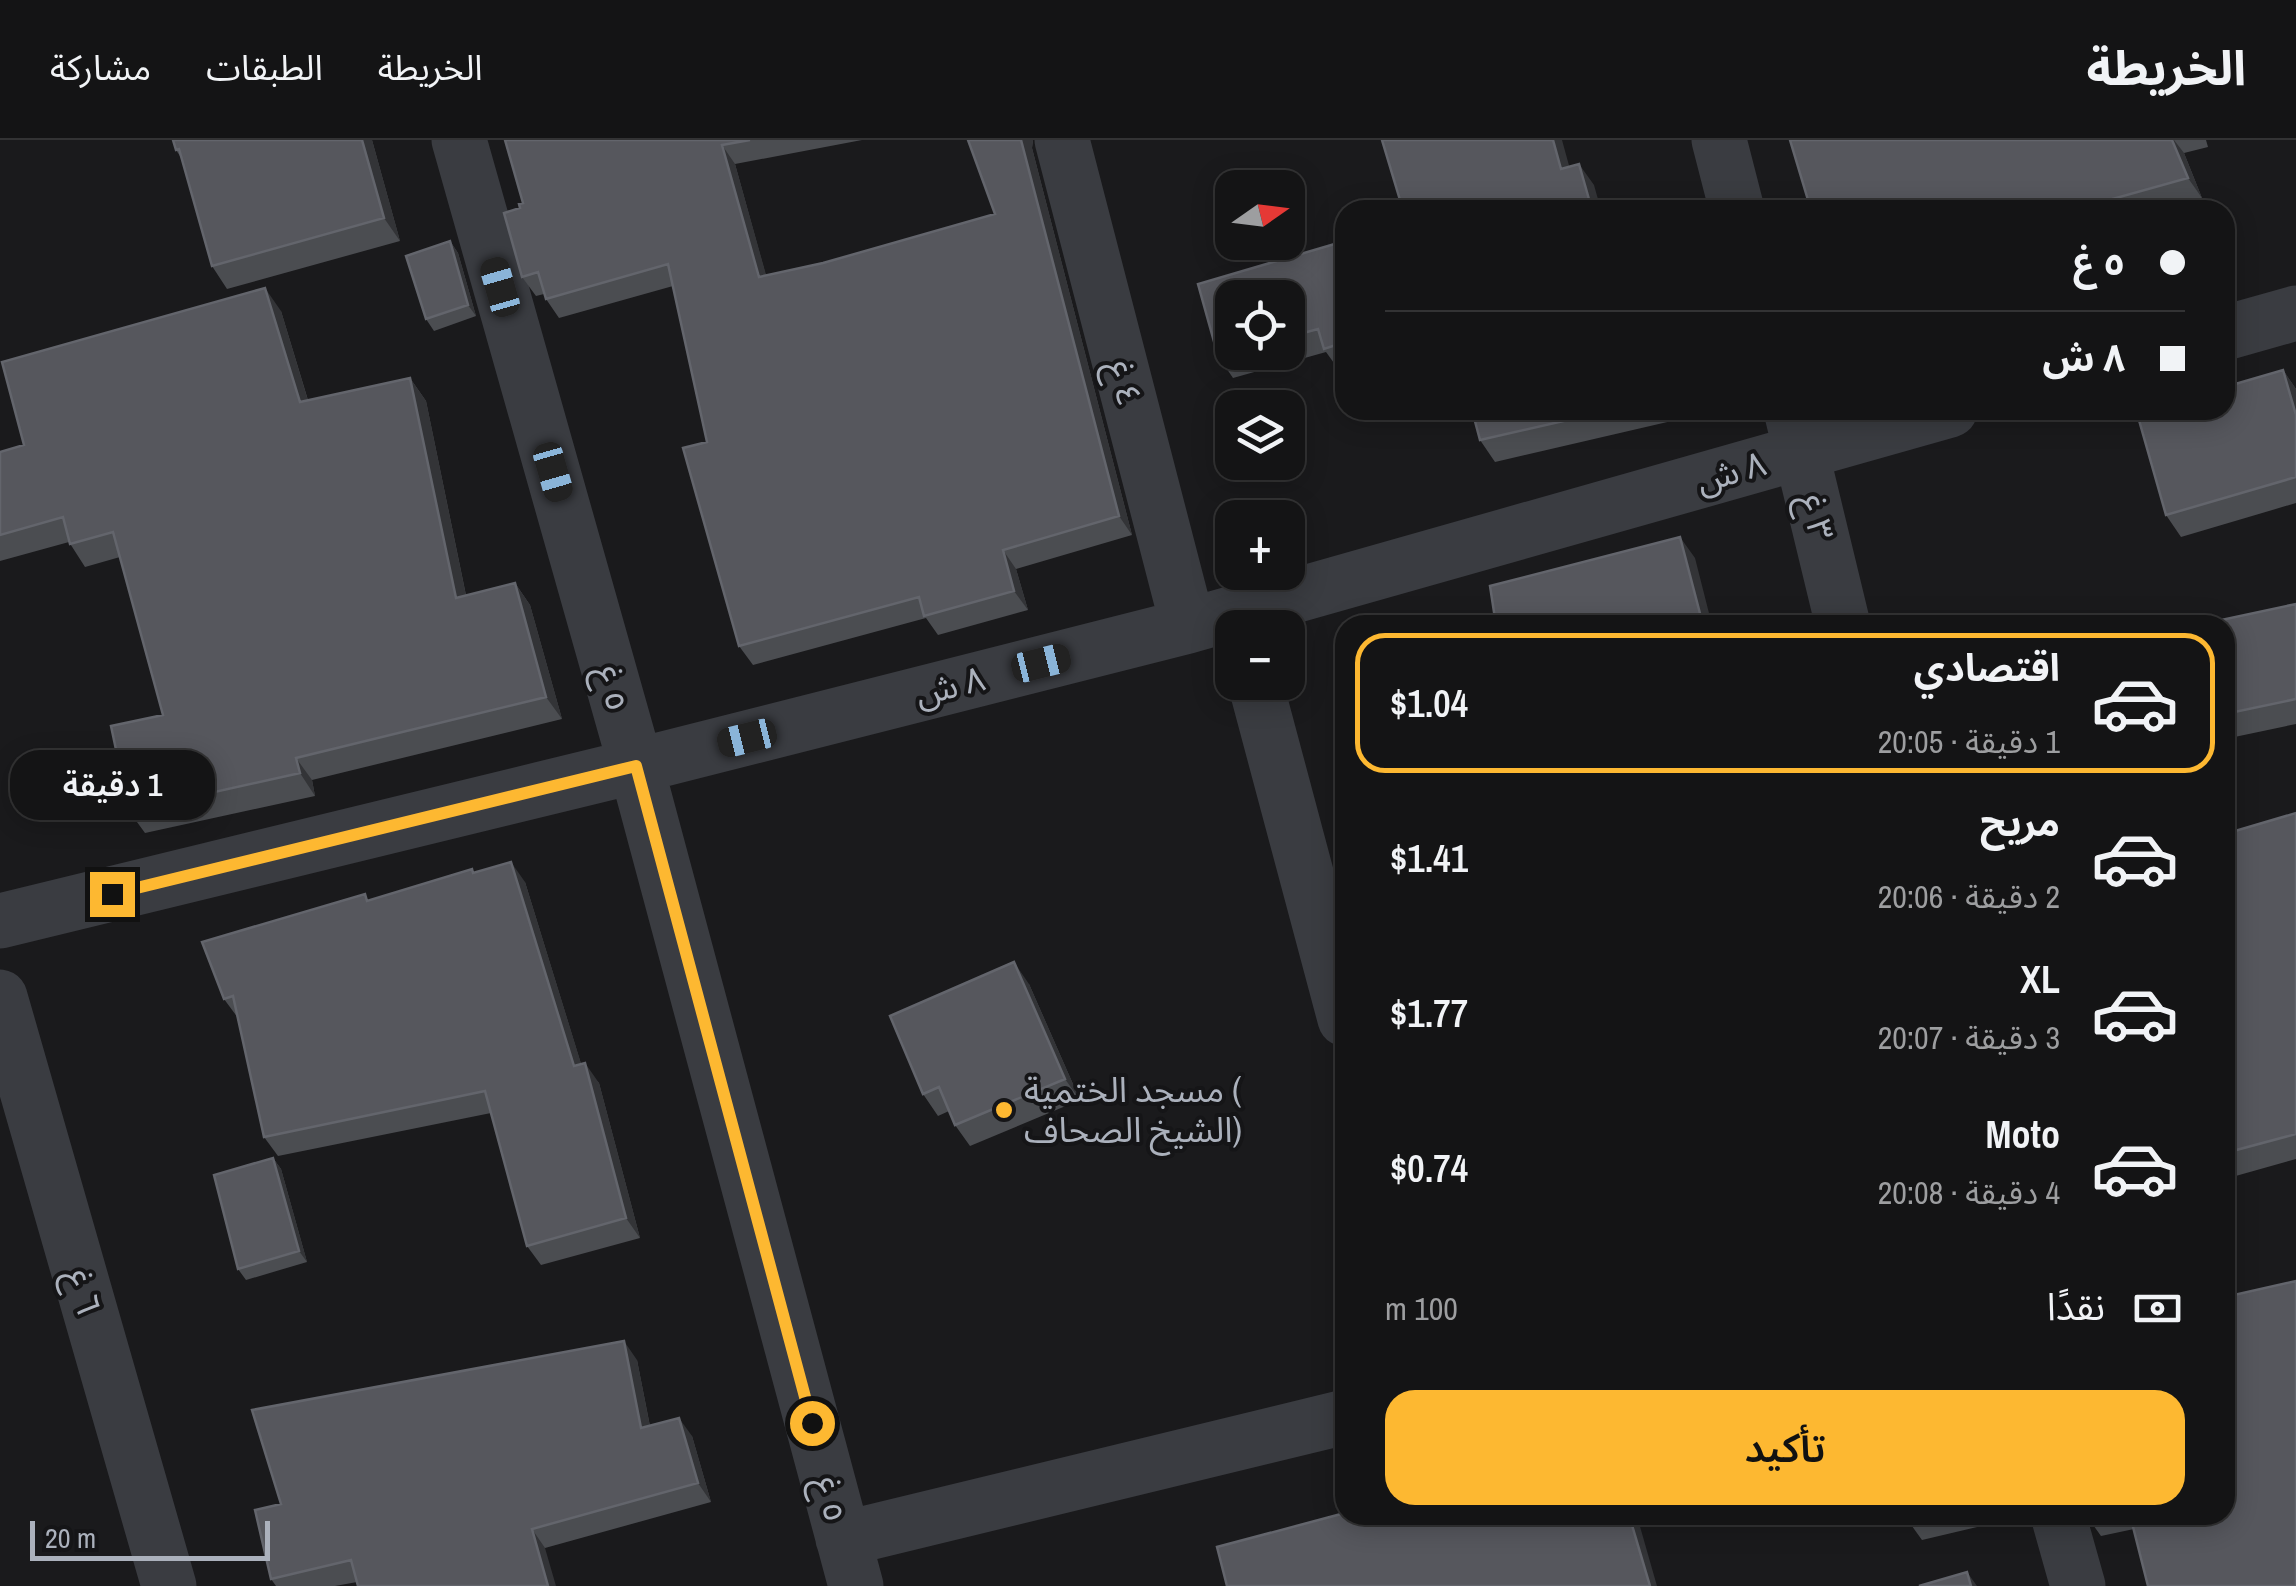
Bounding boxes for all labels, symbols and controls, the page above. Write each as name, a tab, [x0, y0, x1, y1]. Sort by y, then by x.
text: الخريطة	[2087, 35, 2246, 100]
text: مشاركة	[50, 44, 151, 91]
text: الطبقات	[206, 44, 323, 91]
text: الخريطة	[378, 44, 483, 91]
north arrow	[1215, 170, 1305, 260]
map controls	[1215, 170, 1305, 700]
text: ٥ غ	[2073, 236, 2125, 287]
car	[477, 254, 523, 320]
button: locate	[1215, 280, 1305, 370]
text: ٨ ش	[2043, 332, 2125, 383]
street label: ٤ غ	[1094, 355, 1154, 412]
button: layers	[1215, 390, 1305, 480]
car	[530, 439, 576, 505]
street label: ٨ ش	[1691, 439, 1771, 504]
street label: ٣ غ	[1787, 489, 1846, 545]
button: +	[1215, 500, 1305, 590]
button: −	[1215, 610, 1305, 700]
car	[1008, 641, 1074, 685]
text: اقتصادي	[1914, 642, 2060, 693]
street label: ٨ ش	[910, 654, 990, 717]
icon: car	[2090, 658, 2180, 748]
street label: ٥ غ	[583, 659, 643, 717]
text: $1.04	[1390, 678, 1468, 729]
car	[714, 716, 780, 760]
text: 1 دقيقة · 20:05	[1878, 720, 2060, 763]
callout: 1 دقيقة	[9, 749, 214, 819]
text: 1 دقيقة	[63, 763, 162, 806]
text: مريح	[1980, 797, 2060, 848]
icon: car	[2090, 813, 2180, 903]
text: $1.41	[1390, 833, 1468, 884]
route end	[90, 872, 135, 917]
text: 2 دقيقة · 20:06	[1878, 875, 2060, 918]
text: XL	[2020, 954, 2060, 1005]
icon: car	[2090, 968, 2180, 1058]
text: $1.77	[1390, 988, 1468, 1039]
text: 3 دقيقة · 20:07	[1878, 1016, 2060, 1059]
place label: مسجد الختمية ( الشيخ الصحاف)	[1024, 1066, 1242, 1156]
marker: مسجد الختمية ( الشيخ الصحاف)	[993, 1099, 1015, 1121]
text: Moto	[1986, 1109, 2060, 1160]
icon: car	[2090, 1123, 2180, 1213]
text: $0.74	[1390, 1143, 1468, 1194]
text: 4 دقيقة · 20:08	[1878, 1171, 2060, 1214]
street label: ٦ غ	[53, 1263, 113, 1321]
text: نقدًا	[2047, 1281, 2105, 1332]
icon: cash	[2130, 1281, 2185, 1336]
text: 100 m	[1385, 1287, 1458, 1330]
button: تأكيد	[1385, 1390, 2185, 1505]
route start	[790, 1401, 835, 1446]
street label: ٥ غ	[801, 1471, 861, 1528]
scale bar	[30, 1516, 270, 1560]
text: 20 m	[45, 1519, 96, 1557]

